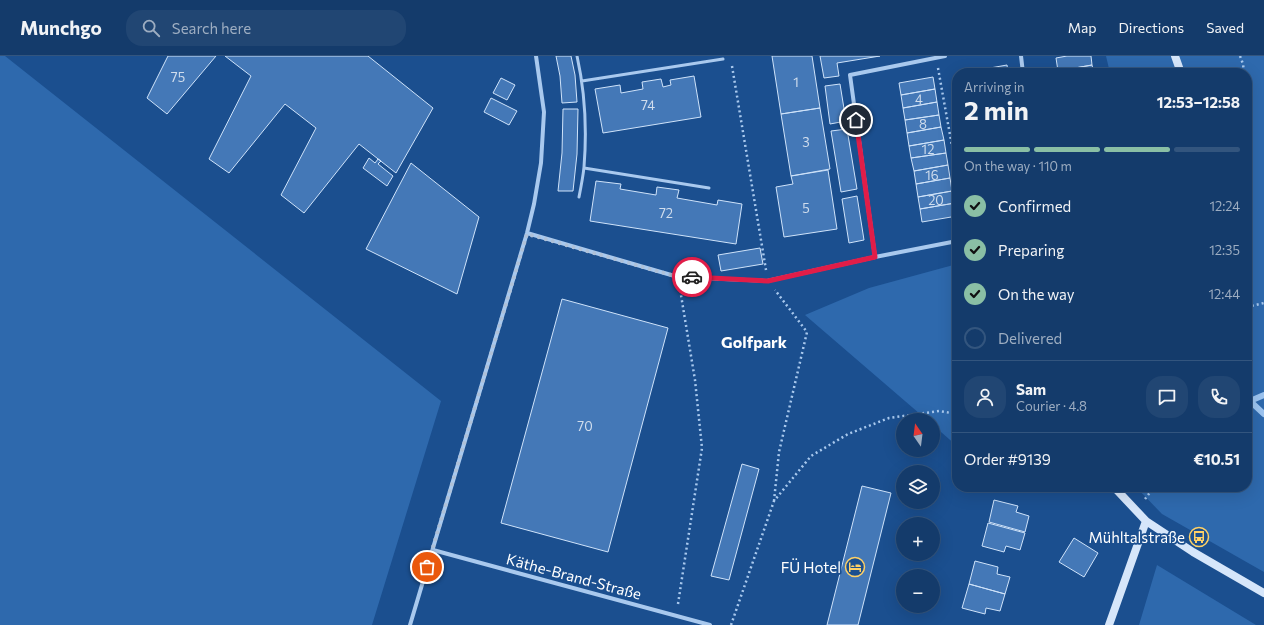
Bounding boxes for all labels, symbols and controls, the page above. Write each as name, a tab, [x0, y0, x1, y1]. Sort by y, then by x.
search box	[126, 10, 406, 46]
text: Munchgo	[20, 16, 102, 39]
icon: search	[140, 17, 162, 39]
text: Search here	[172, 19, 251, 37]
text: Map	[1068, 19, 1097, 36]
text: Directions	[1119, 19, 1184, 36]
text: Saved	[1206, 19, 1244, 36]
house number: 75	[171, 69, 185, 85]
house number: 1	[793, 74, 799, 90]
text: Arriving in	[964, 79, 1024, 95]
house number: 4	[915, 91, 923, 107]
text: 12:53–12:58	[1157, 93, 1240, 111]
text: 2 min	[964, 94, 1029, 125]
house number: 74	[641, 97, 655, 113]
pin	[839, 103, 873, 137]
icon: home	[845, 109, 867, 131]
house number: 8	[919, 116, 927, 132]
house number: 3	[802, 134, 810, 150]
house number: 12	[922, 141, 934, 157]
text: On the way · 110 m	[964, 158, 1072, 174]
house number: 16	[925, 167, 939, 183]
house number: 20	[928, 192, 944, 208]
icon: check	[964, 195, 986, 217]
text: Confirmed	[998, 197, 1071, 215]
text: 12:24	[1209, 198, 1240, 214]
house number: 5	[802, 200, 810, 216]
house number: 72	[659, 205, 673, 221]
icon: check	[964, 239, 986, 261]
text: Preparing	[998, 241, 1064, 259]
text: 12:35	[1209, 242, 1240, 258]
courier	[672, 257, 712, 297]
icon: car	[681, 266, 703, 288]
icon: check	[964, 283, 986, 305]
text: On the way	[998, 285, 1075, 303]
text: 12:44	[1209, 286, 1240, 302]
text: Delivered	[998, 329, 1062, 347]
district label: Golfpark	[721, 332, 788, 351]
button: person	[964, 376, 1006, 418]
button: chat	[1146, 376, 1188, 418]
button: phone	[1198, 376, 1240, 418]
text: Sam	[1016, 380, 1046, 398]
text: Courier · 4.8	[1016, 398, 1087, 414]
north arrow	[896, 413, 940, 457]
map controls	[896, 413, 940, 613]
house number: 70	[577, 418, 593, 434]
text: Order #9139	[964, 450, 1051, 468]
text: €10.51	[1193, 450, 1240, 468]
button: layers	[896, 465, 940, 509]
button: +	[896, 517, 940, 561]
bus stop icon: Mühltalstraße	[1188, 526, 1210, 548]
place label: Mühltalstraße	[1088, 528, 1185, 546]
street label: Käthe-Brand-Straße	[504, 549, 644, 603]
pin	[410, 550, 444, 584]
icon: bag	[416, 556, 438, 578]
hotel icon: FÜ Hotel	[844, 556, 866, 578]
place label: FÜ Hotel	[781, 558, 841, 576]
button: −	[896, 569, 940, 613]

